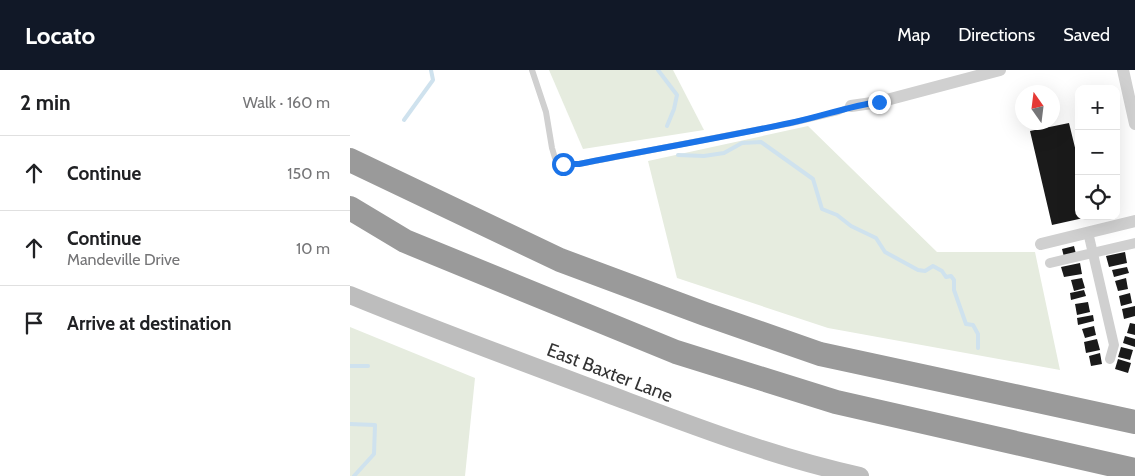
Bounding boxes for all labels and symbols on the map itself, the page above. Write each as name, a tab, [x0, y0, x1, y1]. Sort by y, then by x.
north arrow	[1015, 85, 1060, 130]
route end	[868, 91, 891, 114]
route start	[552, 153, 575, 176]
street label: East Baxter Lane	[544, 338, 676, 407]

